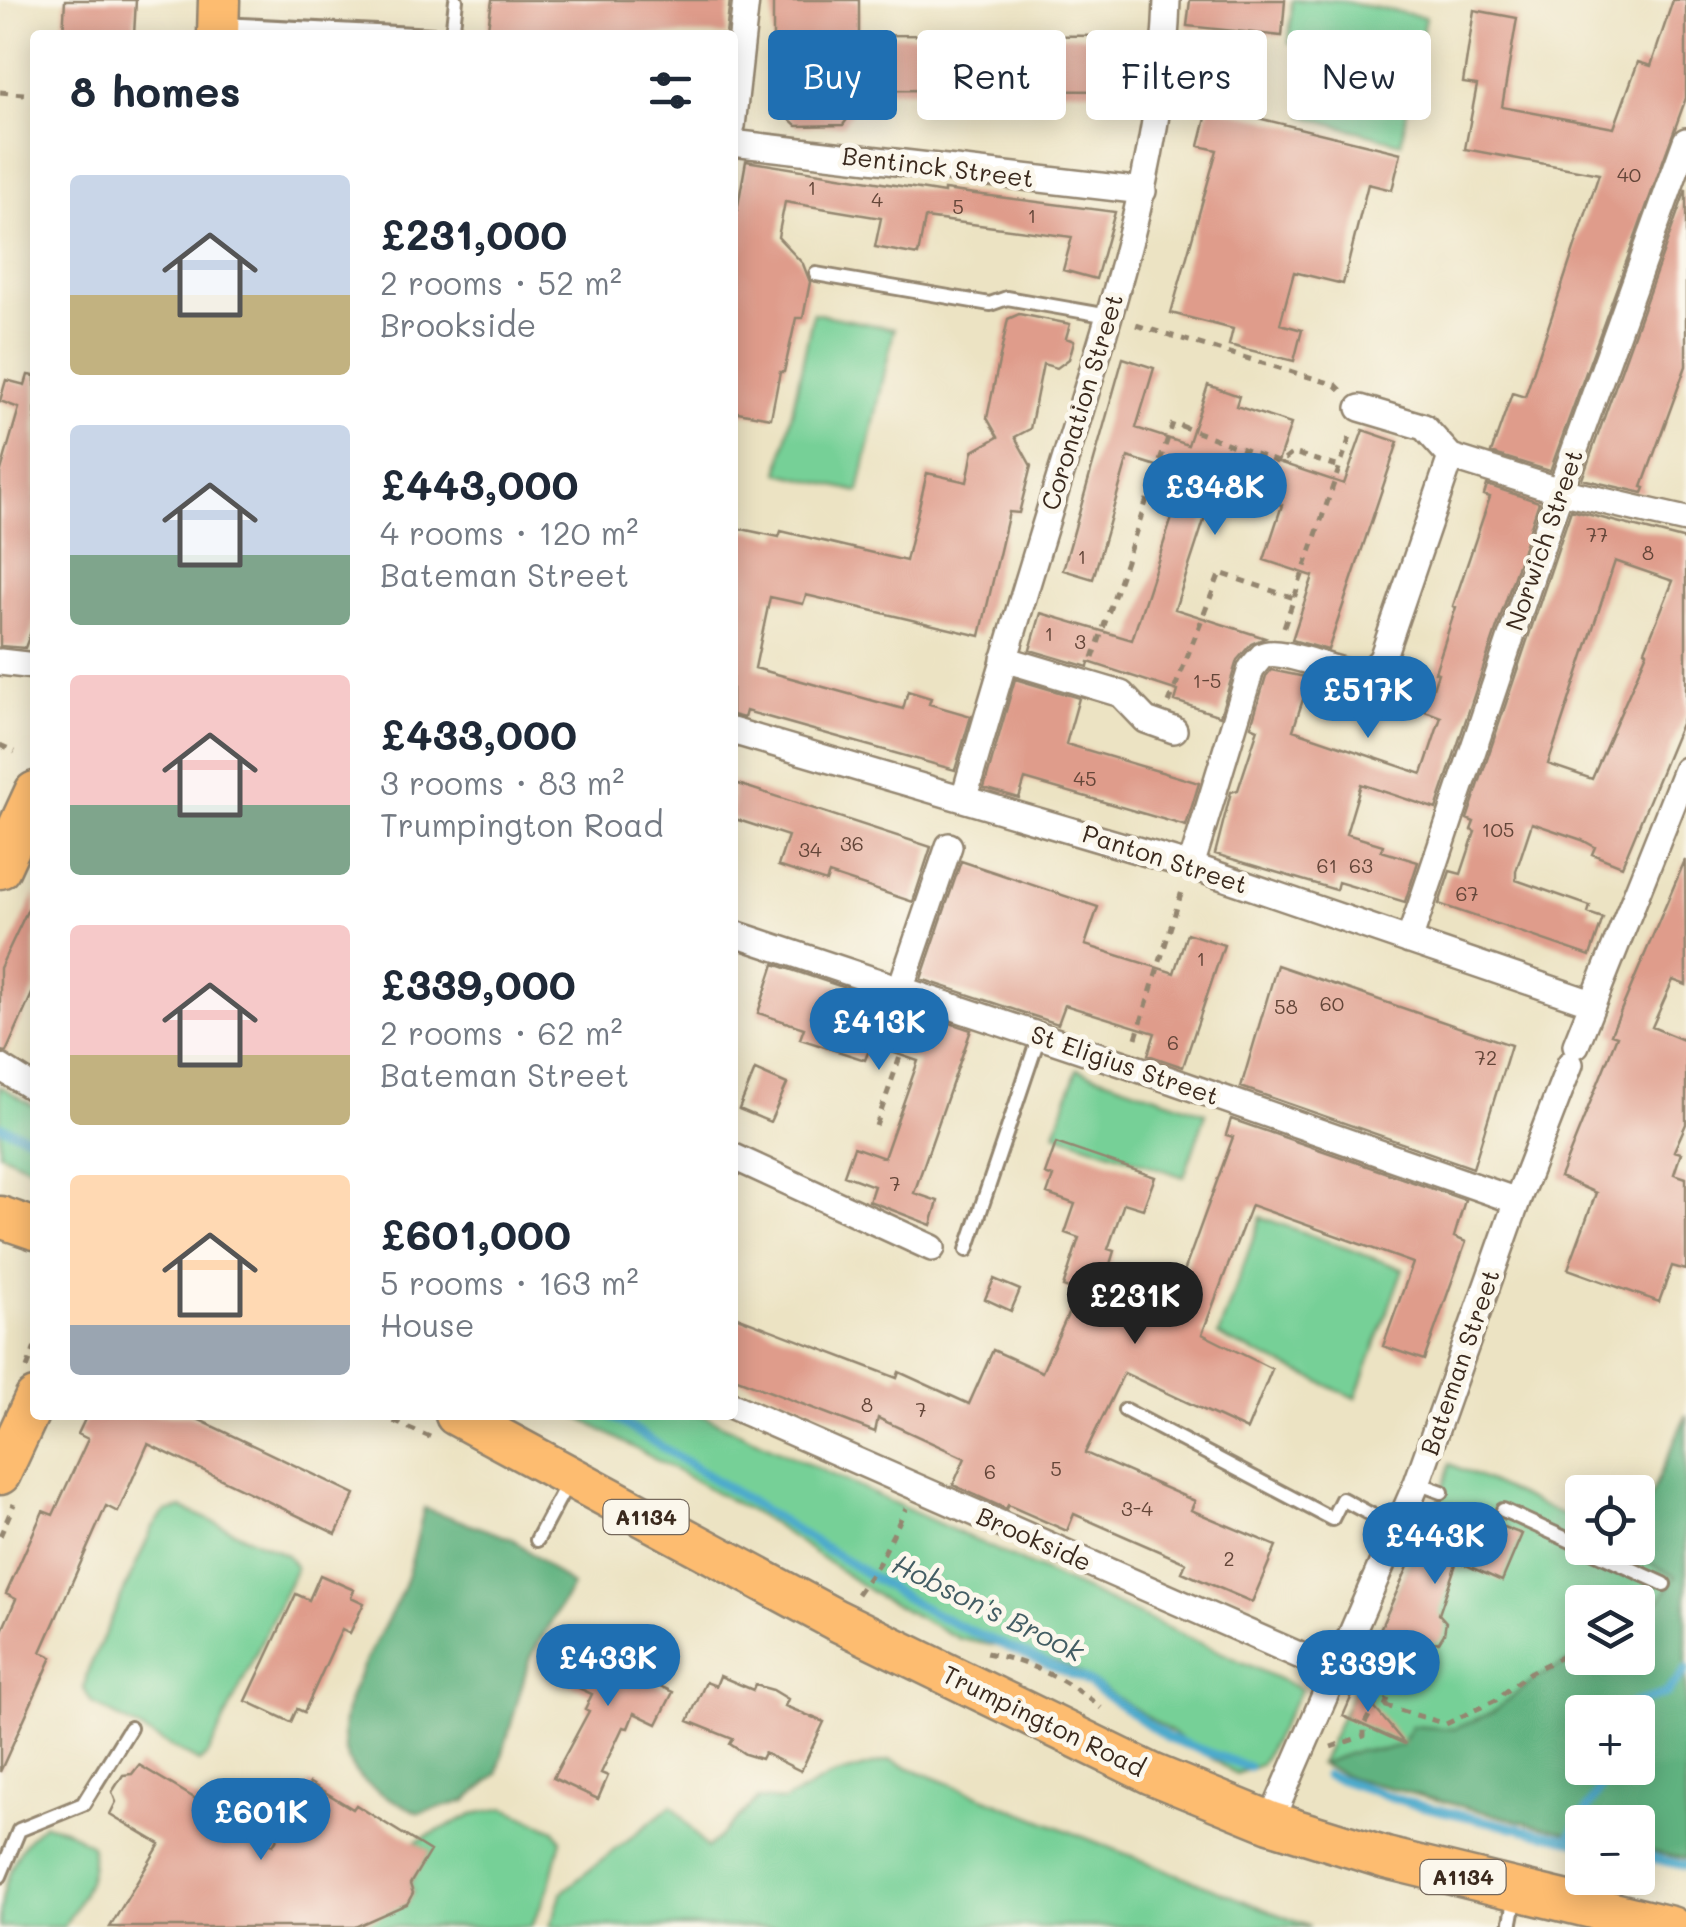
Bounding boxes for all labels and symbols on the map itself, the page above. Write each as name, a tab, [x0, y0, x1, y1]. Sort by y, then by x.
street label: Bentinck Street	[840, 138, 1036, 194]
house number: 40	[1617, 161, 1641, 187]
house number: 1	[808, 174, 816, 200]
house number: 4	[871, 186, 883, 212]
house number: 5	[952, 193, 964, 219]
house number: 1	[1028, 202, 1036, 228]
street label: Coronation Street	[1033, 290, 1129, 514]
street label: Norwich Street	[1497, 445, 1589, 634]
pin: £348K	[1145, 453, 1285, 538]
house number: 77	[1586, 521, 1608, 547]
house number: 8	[1642, 539, 1654, 565]
house number: 1	[1078, 543, 1086, 569]
house number: 1	[1045, 620, 1053, 646]
house number: 3	[1074, 628, 1086, 654]
pin: £517K	[1298, 656, 1438, 741]
house number: 1-5	[1192, 667, 1222, 693]
house number: 45	[1073, 765, 1097, 791]
street label: Panton Street	[1079, 816, 1252, 900]
house number: 105	[1482, 816, 1514, 842]
house number: 36	[840, 830, 864, 856]
house number: 34	[798, 836, 822, 862]
house number: 61	[1316, 852, 1338, 878]
house number: 63	[1349, 852, 1373, 878]
house number: 67	[1455, 880, 1479, 906]
house number: 1	[1197, 945, 1205, 971]
pin: £413K	[809, 988, 949, 1073]
house number: 60	[1320, 990, 1344, 1016]
house number: 58	[1274, 993, 1298, 1019]
street label: St Eligius Street	[1027, 1017, 1224, 1111]
house number: 6	[1167, 1029, 1179, 1055]
house number: 72	[1475, 1044, 1497, 1070]
house number: 7	[889, 1170, 901, 1196]
pin: £231K	[1065, 1262, 1205, 1347]
street label: Bateman Street	[1412, 1265, 1506, 1459]
house number: 8	[861, 1391, 873, 1417]
house number: 7	[915, 1396, 927, 1422]
house number: 5	[1050, 1455, 1062, 1481]
house number: 6	[984, 1458, 996, 1484]
house number: 3-4	[1121, 1495, 1153, 1521]
street label: Brookside	[972, 1499, 1097, 1578]
road number: A1134	[604, 1500, 688, 1534]
pin: £443K	[1365, 1502, 1505, 1587]
water label: Hobson's Brook	[887, 1545, 1091, 1669]
house number: 2	[1223, 1545, 1235, 1571]
pin: £433K	[538, 1624, 678, 1709]
pin: £339K	[1298, 1630, 1438, 1715]
street label: Trumpington Road	[938, 1657, 1151, 1783]
pin: £601K	[191, 1778, 331, 1863]
road number: A1134	[1420, 1860, 1506, 1894]

